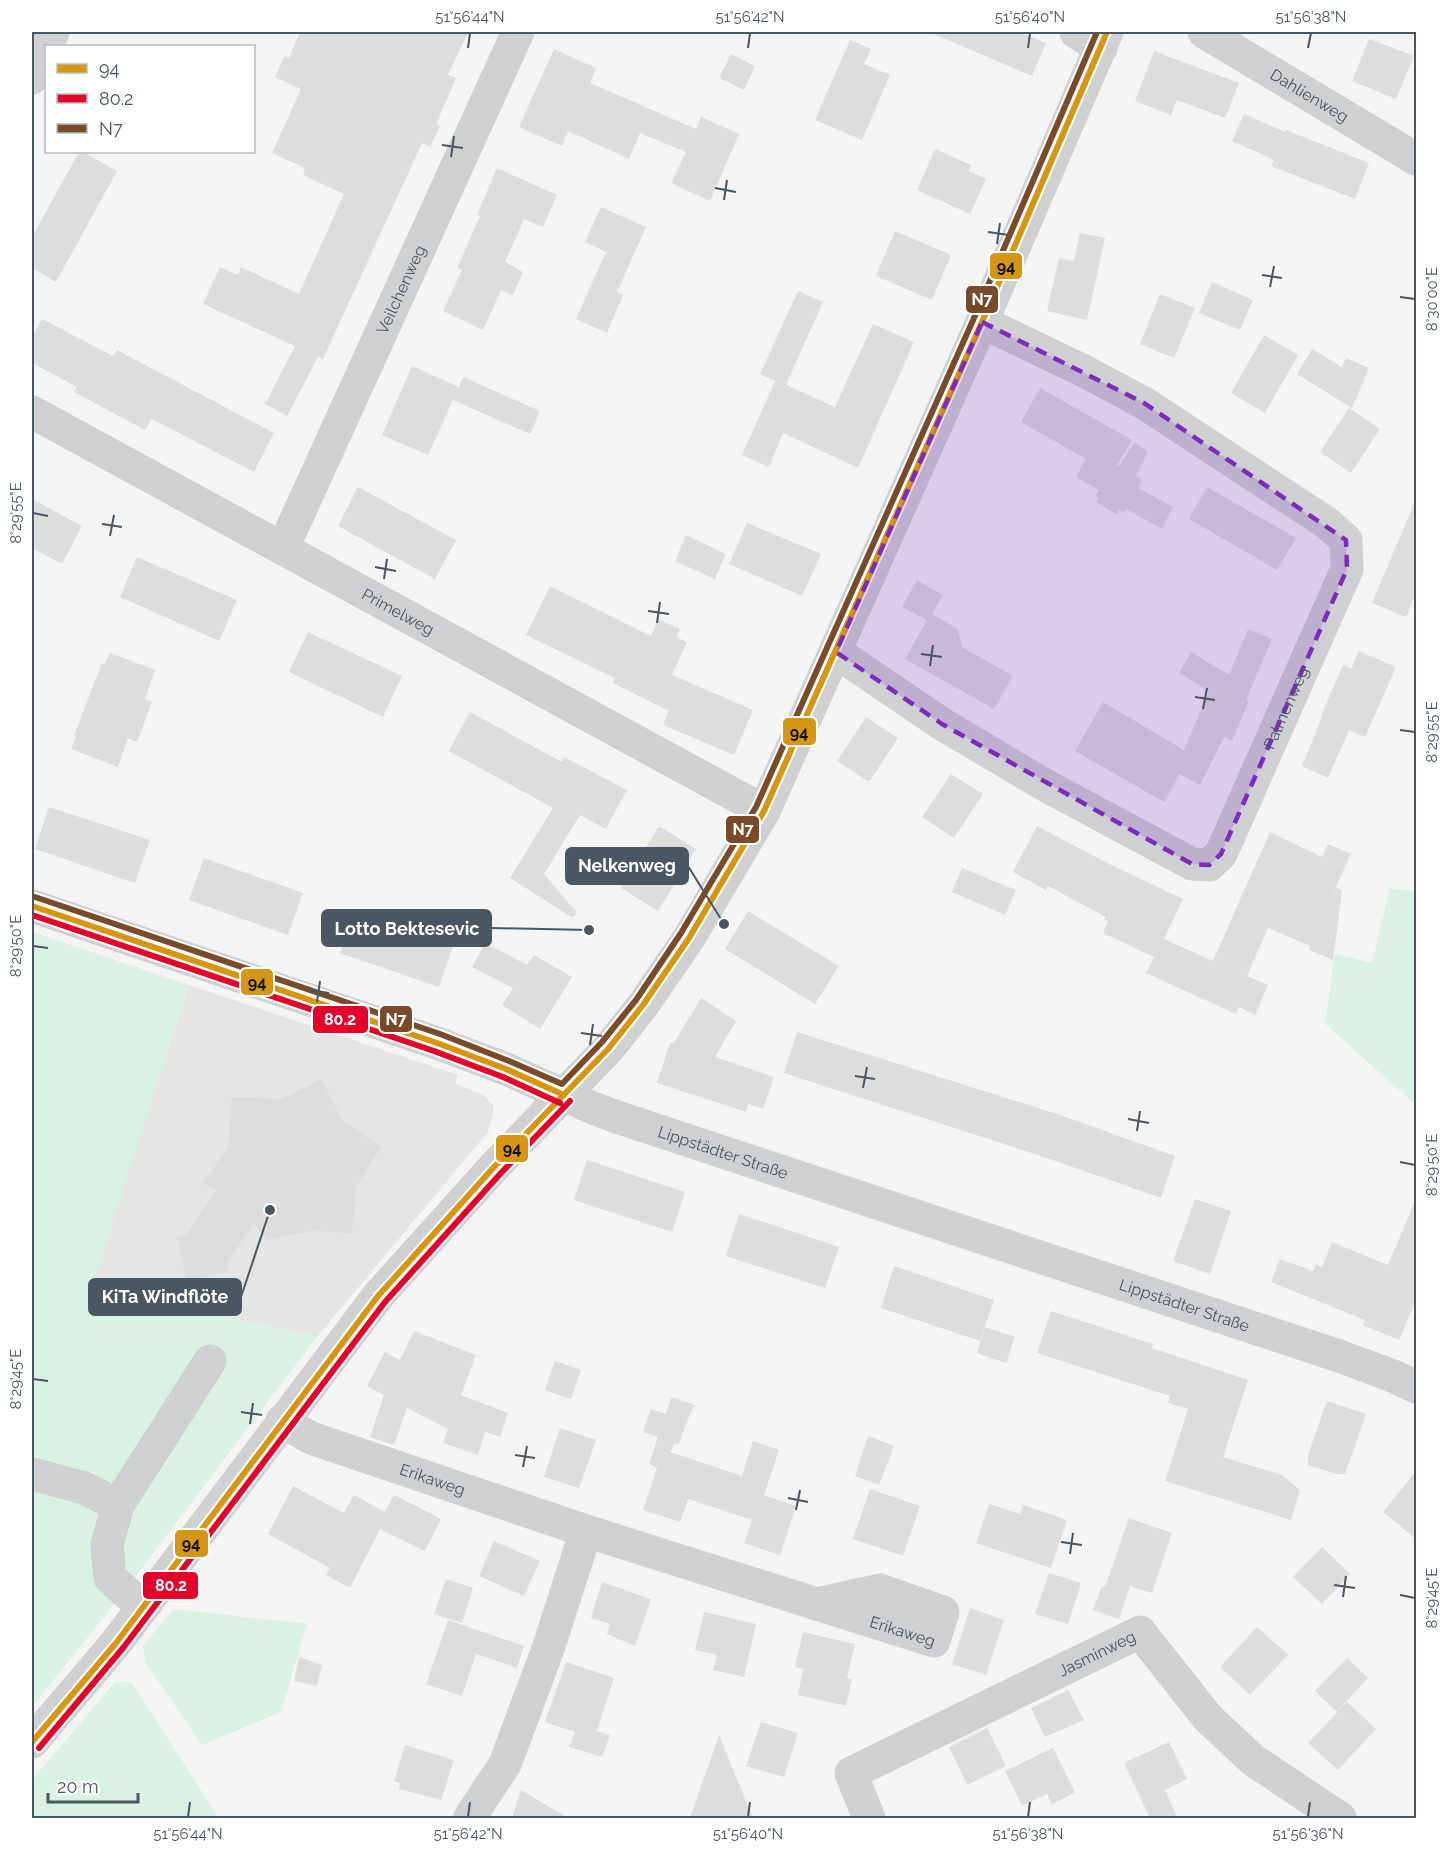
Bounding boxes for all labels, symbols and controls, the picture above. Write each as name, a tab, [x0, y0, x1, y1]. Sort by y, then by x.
text: 51°56'44"N	[435, 8, 505, 26]
text: 51°56'42"N	[716, 8, 784, 26]
text: 51°56'40"N	[995, 8, 1065, 26]
text: 51°56'38"N	[1276, 8, 1346, 26]
legend	[45, 45, 255, 153]
text: 94	[99, 58, 120, 79]
street label: Dahlienweg	[1267, 64, 1352, 126]
text: 80.2	[99, 88, 133, 109]
text: N7	[99, 118, 123, 139]
street label: Veilchenweg	[372, 242, 429, 337]
line badge: 94	[989, 252, 1023, 280]
text: 94	[997, 257, 1015, 276]
text: 8°30'00"E	[1423, 267, 1441, 331]
line badge: N7	[965, 285, 999, 314]
text: N7	[971, 290, 993, 309]
text: 8°29'55"E	[7, 482, 25, 544]
street label: Primelweg	[359, 584, 438, 639]
street label: Palmenweg	[1259, 663, 1312, 752]
text: 8°29'55"E	[1423, 701, 1441, 763]
line badge: 94	[782, 717, 817, 746]
text: 94	[790, 723, 808, 742]
line badge: N7	[725, 815, 760, 844]
text: N7	[732, 820, 754, 839]
callout: Nelkenweg	[566, 848, 688, 884]
text: Nelkenweg	[578, 855, 676, 876]
callout: Lotto Bektesevic	[322, 910, 491, 946]
text: 8°29'50"E	[7, 915, 25, 977]
text: Lotto Bektesevic	[335, 918, 479, 939]
line badge: 94	[240, 968, 274, 996]
text: 94	[248, 973, 266, 992]
line badge: 80.2	[312, 1005, 369, 1034]
line badge: N7	[379, 1005, 413, 1033]
text: 80.2	[324, 1010, 356, 1029]
text: N7	[385, 1010, 407, 1029]
street label: Lippstädter Straße	[656, 1122, 791, 1182]
line badge: 94	[495, 1134, 529, 1163]
text: 8°29'50"E	[1423, 1134, 1441, 1196]
text: 94	[503, 1139, 521, 1158]
street label: Lippstädter Straße	[1117, 1274, 1252, 1335]
callout: KiTa Windflöte	[89, 1279, 241, 1315]
text: KiTa Windflöte	[102, 1286, 228, 1307]
text: 8°29'45"E	[7, 1349, 25, 1409]
street label: Erikaweg	[397, 1459, 468, 1499]
line badge: 94	[174, 1529, 209, 1558]
text: 94	[182, 1534, 200, 1553]
text: 8°29'45"E	[1423, 1568, 1441, 1628]
line badge: 80.2	[142, 1571, 199, 1600]
text: 80.2	[155, 1576, 187, 1595]
street label: Erikaweg	[867, 1612, 938, 1650]
street label: Jasminweg	[1055, 1626, 1138, 1680]
scale bar	[48, 1766, 138, 1804]
text: 20 m	[57, 1776, 99, 1797]
text: 51°56'44"N	[153, 1825, 223, 1843]
text: 51°56'42"N	[434, 1825, 502, 1843]
text: 51°56'40"N	[713, 1825, 783, 1843]
text: 51°56'38"N	[993, 1825, 1063, 1843]
text: 51°56'36"N	[1272, 1825, 1344, 1843]

